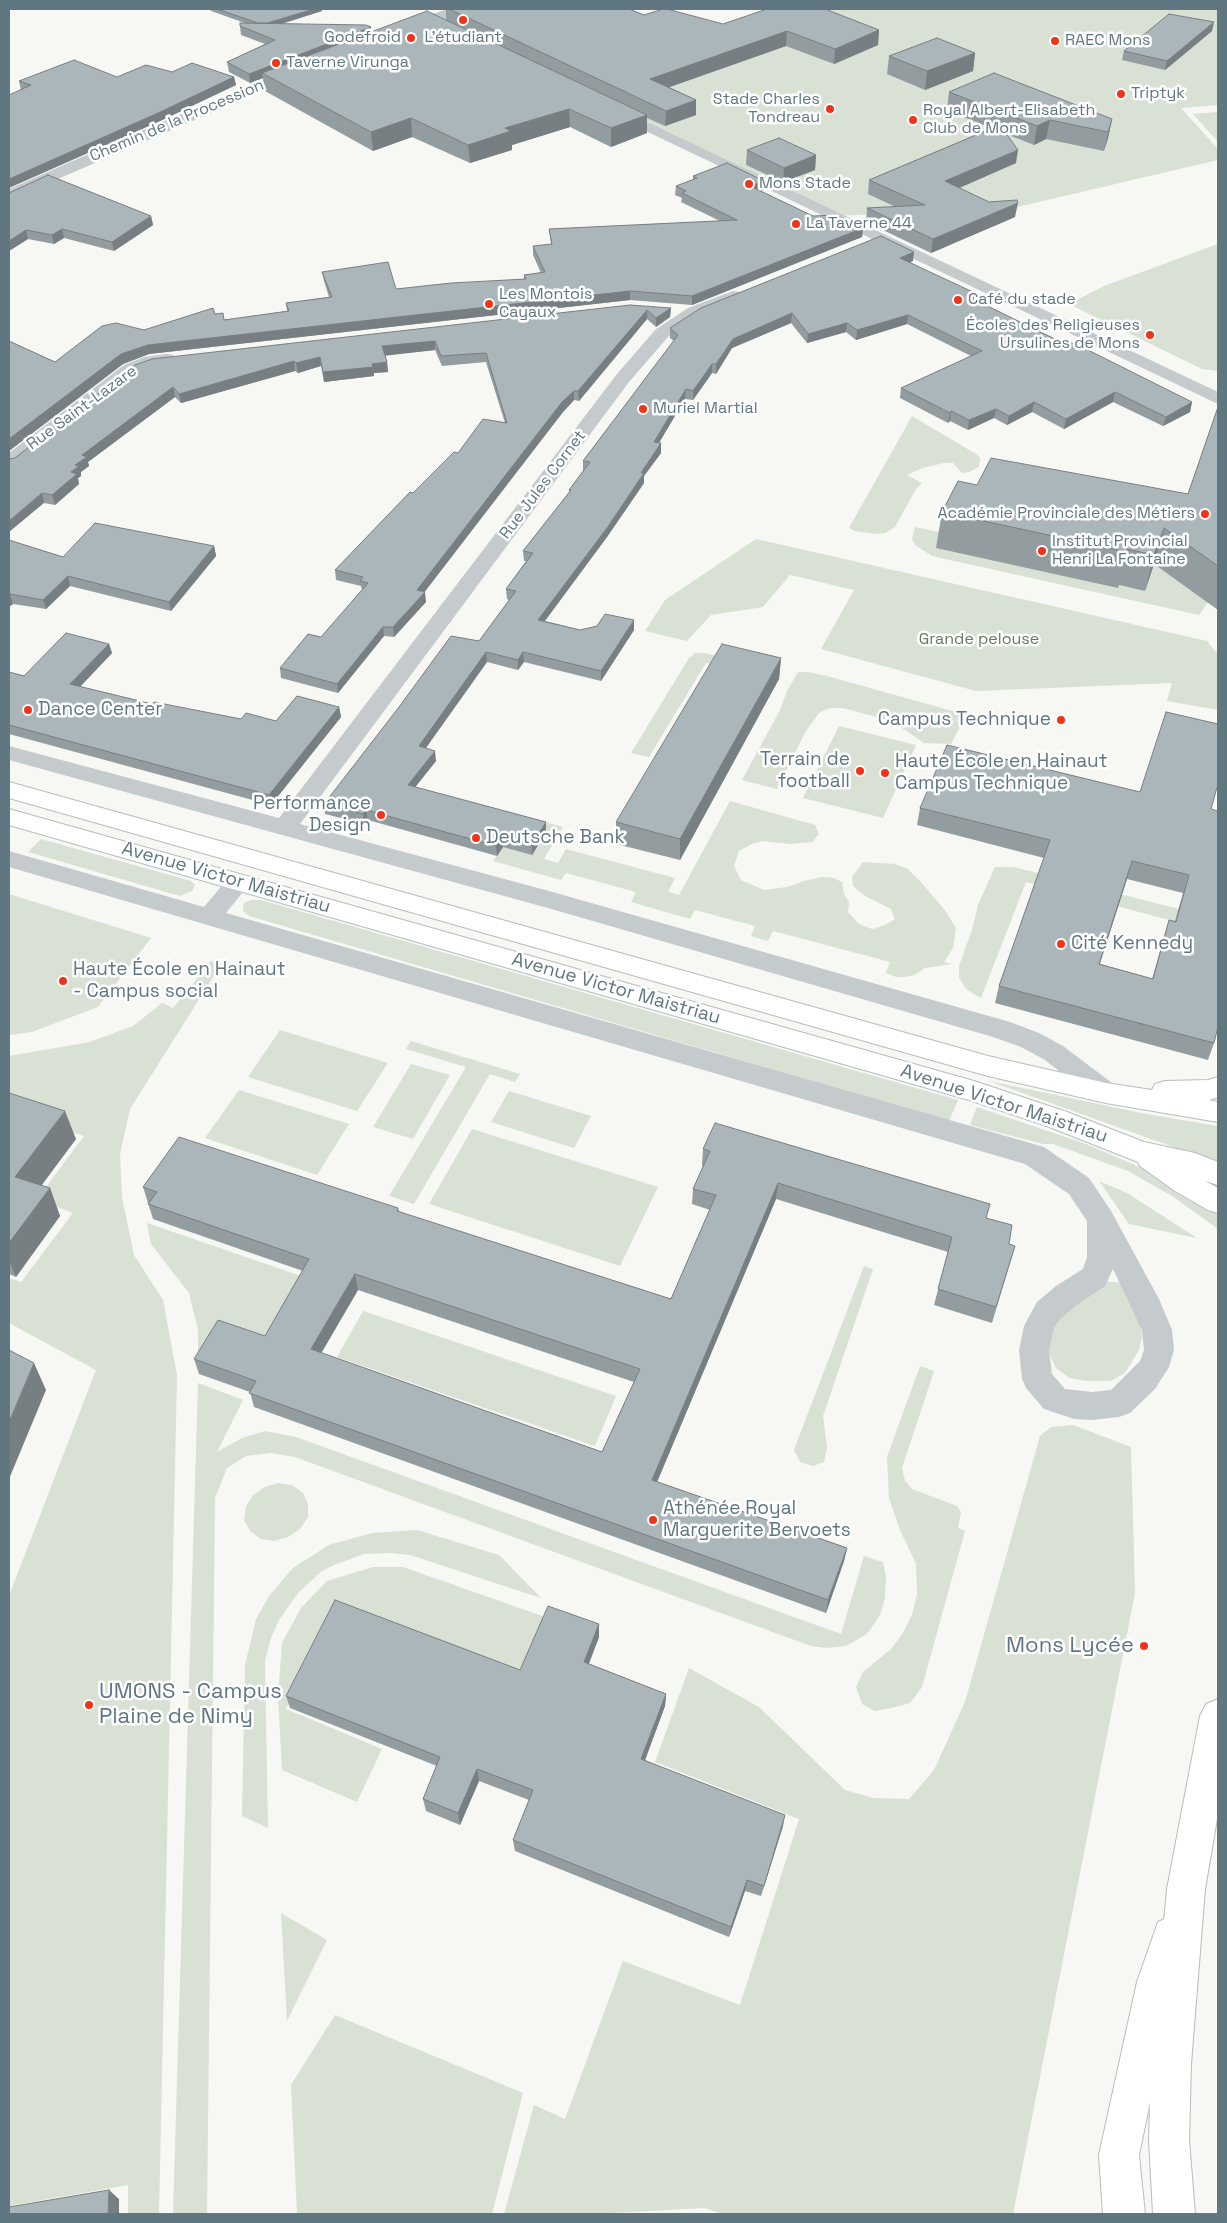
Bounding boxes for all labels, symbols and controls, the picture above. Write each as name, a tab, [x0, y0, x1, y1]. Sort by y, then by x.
marker: L'étudiant	[457, 14, 469, 26]
place label: Godefroid	[324, 28, 401, 48]
place label: L'étudiant	[424, 28, 502, 48]
place label: RAEC Mons	[1065, 31, 1151, 51]
marker: Godefroid	[405, 32, 417, 44]
marker: RAEC Mons	[1049, 35, 1061, 47]
place label: Taverne Virunga	[286, 53, 409, 73]
marker: Taverne Virunga	[270, 57, 282, 69]
street label: Chemin de la Procession	[87, 76, 267, 166]
place label: Triptyk	[1131, 84, 1185, 104]
marker: Triptyk	[1115, 88, 1127, 100]
place label: Stade Charles Tondreau	[713, 90, 820, 128]
place label: Royal Albert-Elisabeth Club de Mons	[923, 101, 1095, 139]
marker: Stade Charles Tondreau	[824, 103, 836, 115]
marker: Royal Albert-Elisabeth Club de Mons	[907, 114, 919, 126]
place label: Mons Stade	[759, 174, 851, 194]
marker: Mons Stade	[743, 178, 755, 190]
place label: La Taverne 44	[806, 214, 912, 234]
marker: La Taverne 44	[790, 218, 802, 230]
place label: Les Montois Cayaux	[499, 285, 592, 323]
place label: Café du stade	[968, 290, 1076, 310]
marker: Café du stade	[952, 294, 964, 306]
marker: Les Montois Cayaux	[483, 298, 495, 310]
place label: Écoles des Religieuses Ursulines de Mons	[966, 316, 1140, 354]
marker: Écoles des Religieuses Ursulines de Mons	[1144, 329, 1156, 341]
street label: Rue Saint-Lazare	[23, 362, 141, 454]
place label: Muriel Martial	[653, 399, 758, 419]
marker: Muriel Martial	[637, 403, 649, 415]
street label: Rue Jules Cornet	[496, 427, 590, 543]
place label: Académie Provinciale des Métiers	[937, 504, 1195, 524]
marker: Académie Provinciale des Métiers	[1199, 508, 1211, 520]
place label: Institut Provincial Henri La Fontaine	[1052, 532, 1188, 570]
marker: Institut Provincial Henri La Fontaine	[1036, 545, 1048, 557]
park label: Grande pelouse	[919, 630, 1039, 650]
place label: Dance Center	[38, 699, 162, 721]
marker: Dance Center	[22, 704, 34, 716]
place label: Campus Technique	[878, 709, 1051, 731]
marker: Campus Technique	[1055, 714, 1067, 726]
place label: Terrain de football	[760, 749, 850, 793]
place label: Haute École en Hainaut Campus Technique	[895, 751, 1107, 795]
marker: Terrain de football	[854, 765, 866, 777]
marker: Haute École en Hainaut Campus Technique	[879, 767, 891, 779]
place label: Performance Design	[253, 793, 371, 837]
marker: Performance Design	[375, 809, 387, 821]
place label: Deutsche Bank	[486, 827, 625, 849]
marker: Deutsche Bank	[470, 832, 482, 844]
street label: Avenue Victor Maistriau	[119, 837, 333, 919]
place label: Cité Kennedy	[1071, 933, 1193, 955]
marker: Cité Kennedy	[1055, 938, 1067, 950]
street label: Avenue Victor Maistriau	[509, 948, 723, 1030]
place label: Haute École en Hainaut - Campus social	[73, 959, 285, 1003]
marker: Haute École en Hainaut - Campus social	[57, 975, 69, 987]
street label: Avenue Victor Maistriau	[898, 1060, 1110, 1148]
place label: Athénée Royal Marguerite Bervoets	[663, 1498, 851, 1542]
marker: Athénée Royal Marguerite Bervoets	[647, 1514, 659, 1526]
place label: Mons Lycée	[1006, 1633, 1134, 1659]
marker: Mons Lycée	[1138, 1640, 1150, 1652]
place label: UMONS - Campus Plaine de Nimy	[99, 1679, 282, 1730]
marker: UMONS - Campus Plaine de Nimy	[83, 1699, 95, 1711]

